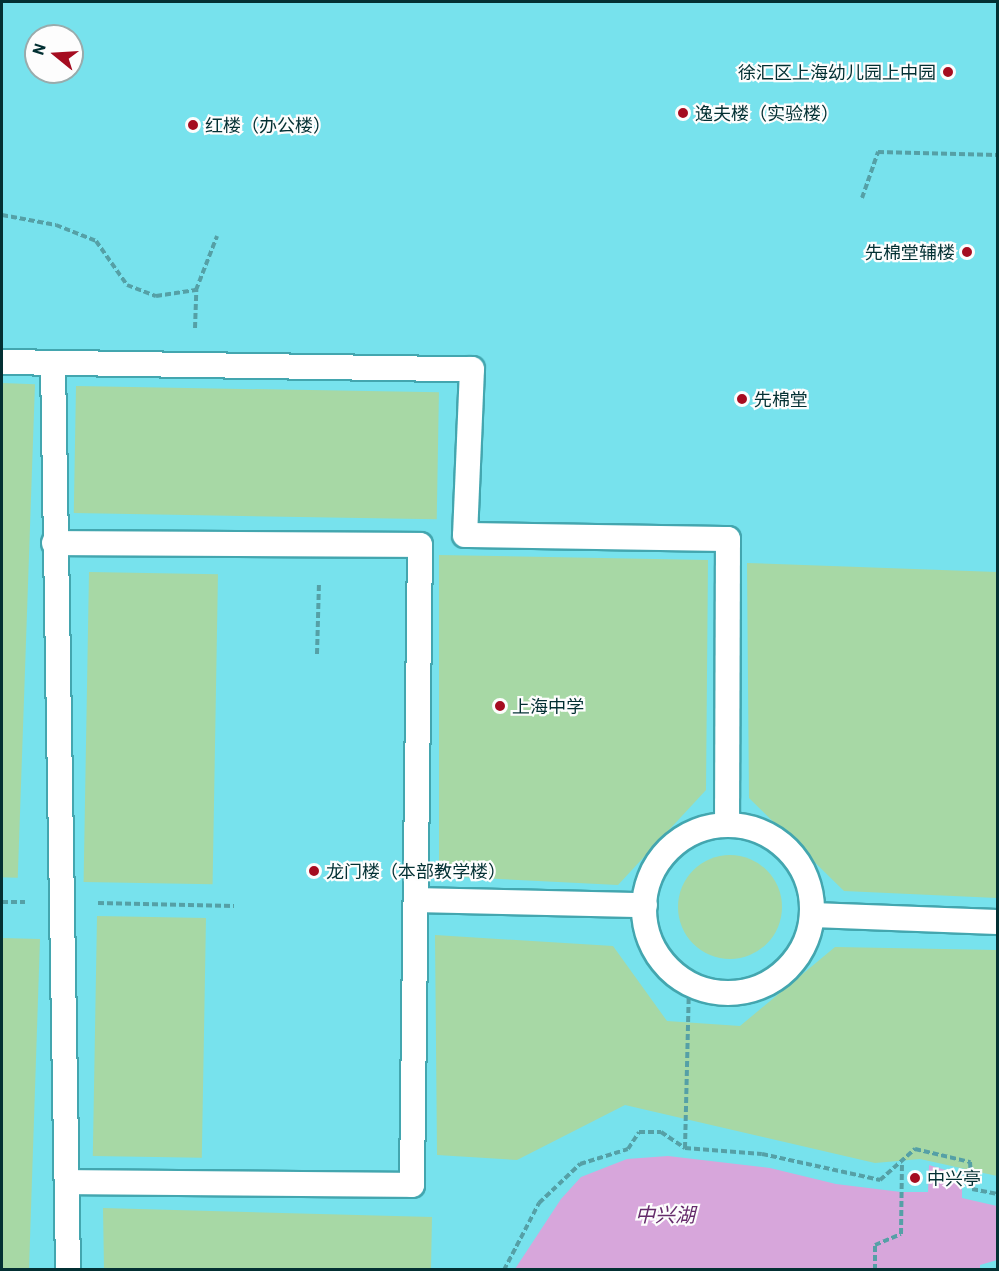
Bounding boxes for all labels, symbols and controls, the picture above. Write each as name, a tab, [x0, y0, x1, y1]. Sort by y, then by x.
north arrow	[24, 24, 84, 84]
text: N	[28, 41, 49, 57]
place label: 徐汇区上海幼儿园上中园	[738, 61, 936, 83]
marker: 徐汇区上海幼儿园上中园	[941, 65, 955, 79]
place label: 逸夫楼（实验楼）	[695, 102, 839, 124]
marker: 逸夫楼（实验楼）	[676, 106, 690, 120]
place label: 红楼（办公楼）	[205, 114, 331, 136]
marker: 红楼（办公楼）	[186, 118, 200, 132]
place label: 先棉堂辅楼	[865, 241, 955, 263]
marker: 先棉堂辅楼	[960, 245, 974, 259]
place label: 先棉堂	[754, 388, 808, 410]
marker: 先棉堂	[735, 392, 749, 406]
place label: 上海中学	[512, 695, 584, 717]
marker: 上海中学	[493, 699, 507, 713]
place label: 龙门楼（本部教学楼）	[326, 860, 506, 882]
marker: 龙门楼（本部教学楼）	[307, 864, 321, 878]
place label: 中兴亭	[927, 1167, 981, 1189]
marker: 中兴亭	[908, 1171, 922, 1185]
water label: 中兴湖	[635, 1202, 695, 1226]

